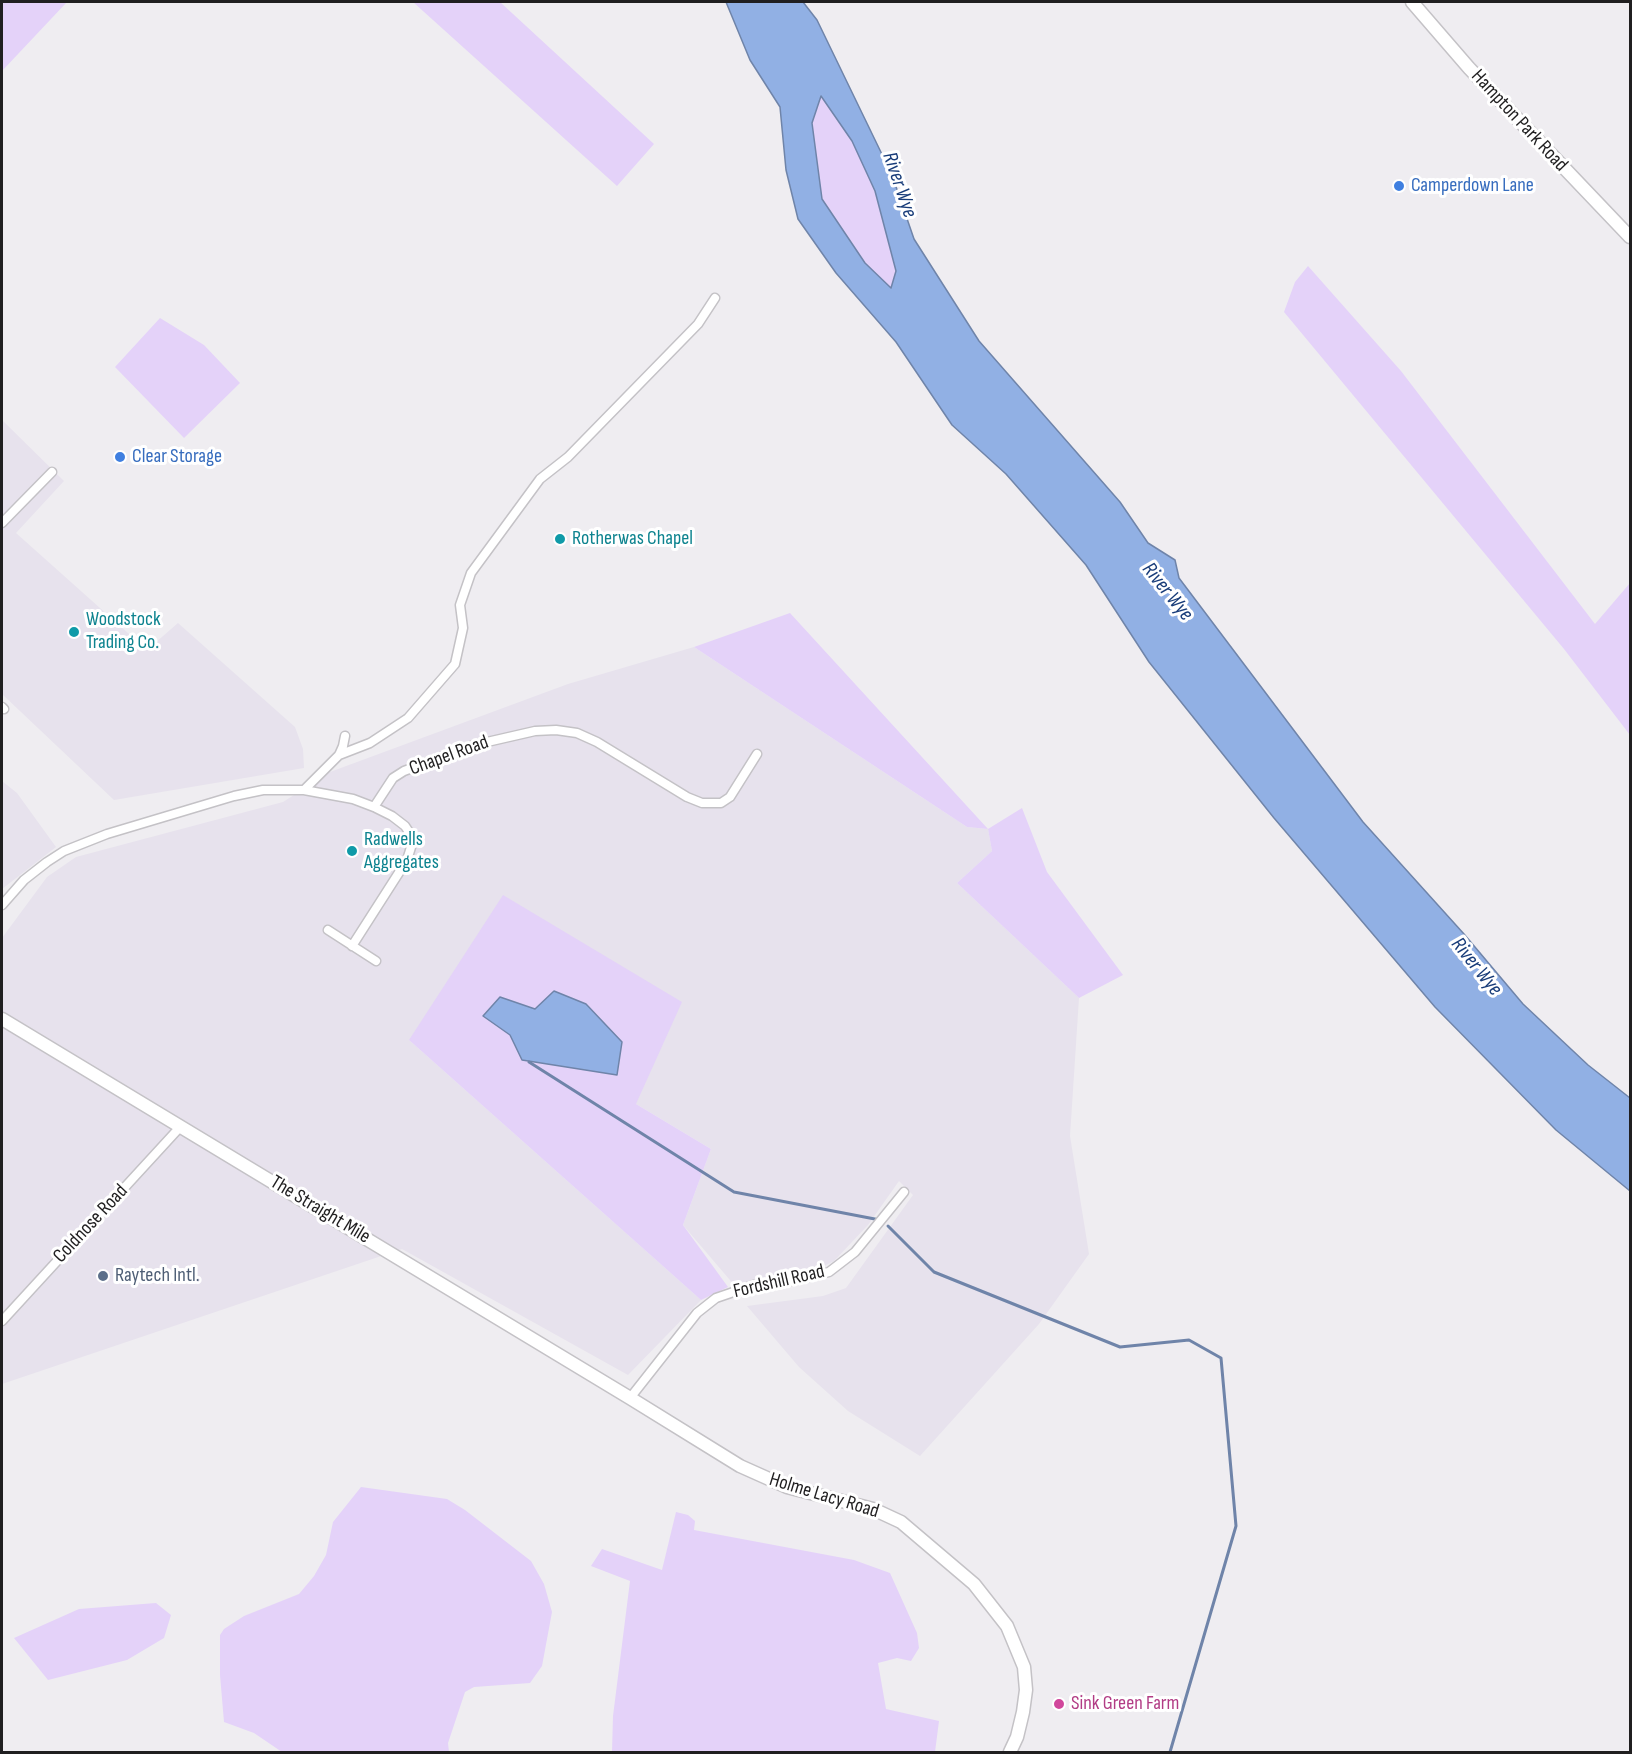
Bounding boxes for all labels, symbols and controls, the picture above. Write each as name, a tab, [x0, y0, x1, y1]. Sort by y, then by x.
street label: Hampton Park Road	[1466, 65, 1572, 177]
water label: River Wye	[876, 149, 922, 221]
place label: Camperdown Lane	[1411, 174, 1534, 198]
marker: Camperdown Lane	[1392, 179, 1406, 193]
place label: Clear Storage	[132, 445, 222, 469]
marker: Clear Storage	[113, 450, 127, 464]
place label: Rotherwas Chapel	[572, 527, 693, 551]
marker: Rotherwas Chapel	[553, 532, 567, 546]
water label: River Wye	[1136, 558, 1198, 626]
place label: Woodstock Trading Co.	[86, 608, 161, 655]
marker: Woodstock Trading Co.	[67, 625, 81, 639]
street label: Chapel Road	[406, 731, 492, 781]
place label: Radwells Aggregates	[364, 828, 439, 875]
marker: Radwells Aggregates	[345, 844, 359, 858]
water label: River Wye	[1445, 933, 1507, 1001]
street label: The Straight Mile	[266, 1171, 374, 1249]
street label: Coldnose Road	[49, 1180, 133, 1268]
street label: Fordshill Road	[731, 1260, 827, 1304]
place label: Raytech Intl.	[115, 1264, 199, 1288]
marker: Raytech Intl.	[96, 1269, 110, 1283]
street label: Holme Lacy Road	[766, 1468, 882, 1524]
place label: Sink Green Farm	[1071, 1692, 1179, 1716]
marker: Sink Green Farm	[1052, 1697, 1066, 1711]

